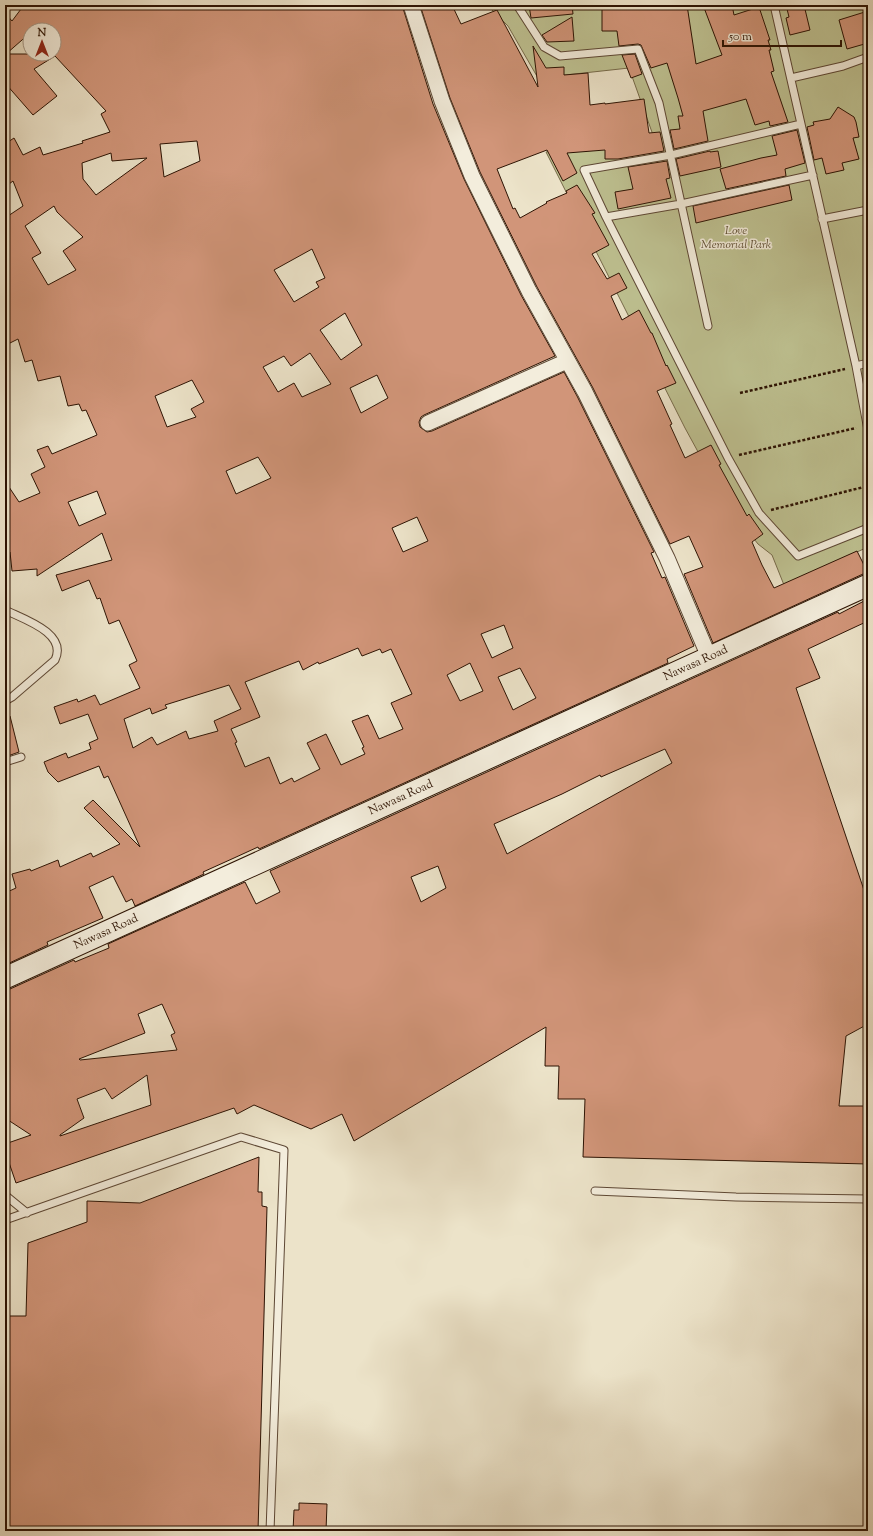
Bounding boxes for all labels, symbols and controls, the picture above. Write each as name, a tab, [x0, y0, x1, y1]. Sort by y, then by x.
north arrow	[22, 22, 62, 62]
scale bar	[723, 22, 841, 48]
text: N	[37, 25, 47, 41]
text: 50 m	[728, 28, 752, 46]
park label: Love Memorial Park	[701, 222, 772, 254]
street label: Nawasa Road	[660, 641, 731, 686]
street label: Nawasa Road	[366, 775, 436, 820]
street label: Nawasa Road	[71, 909, 141, 955]

